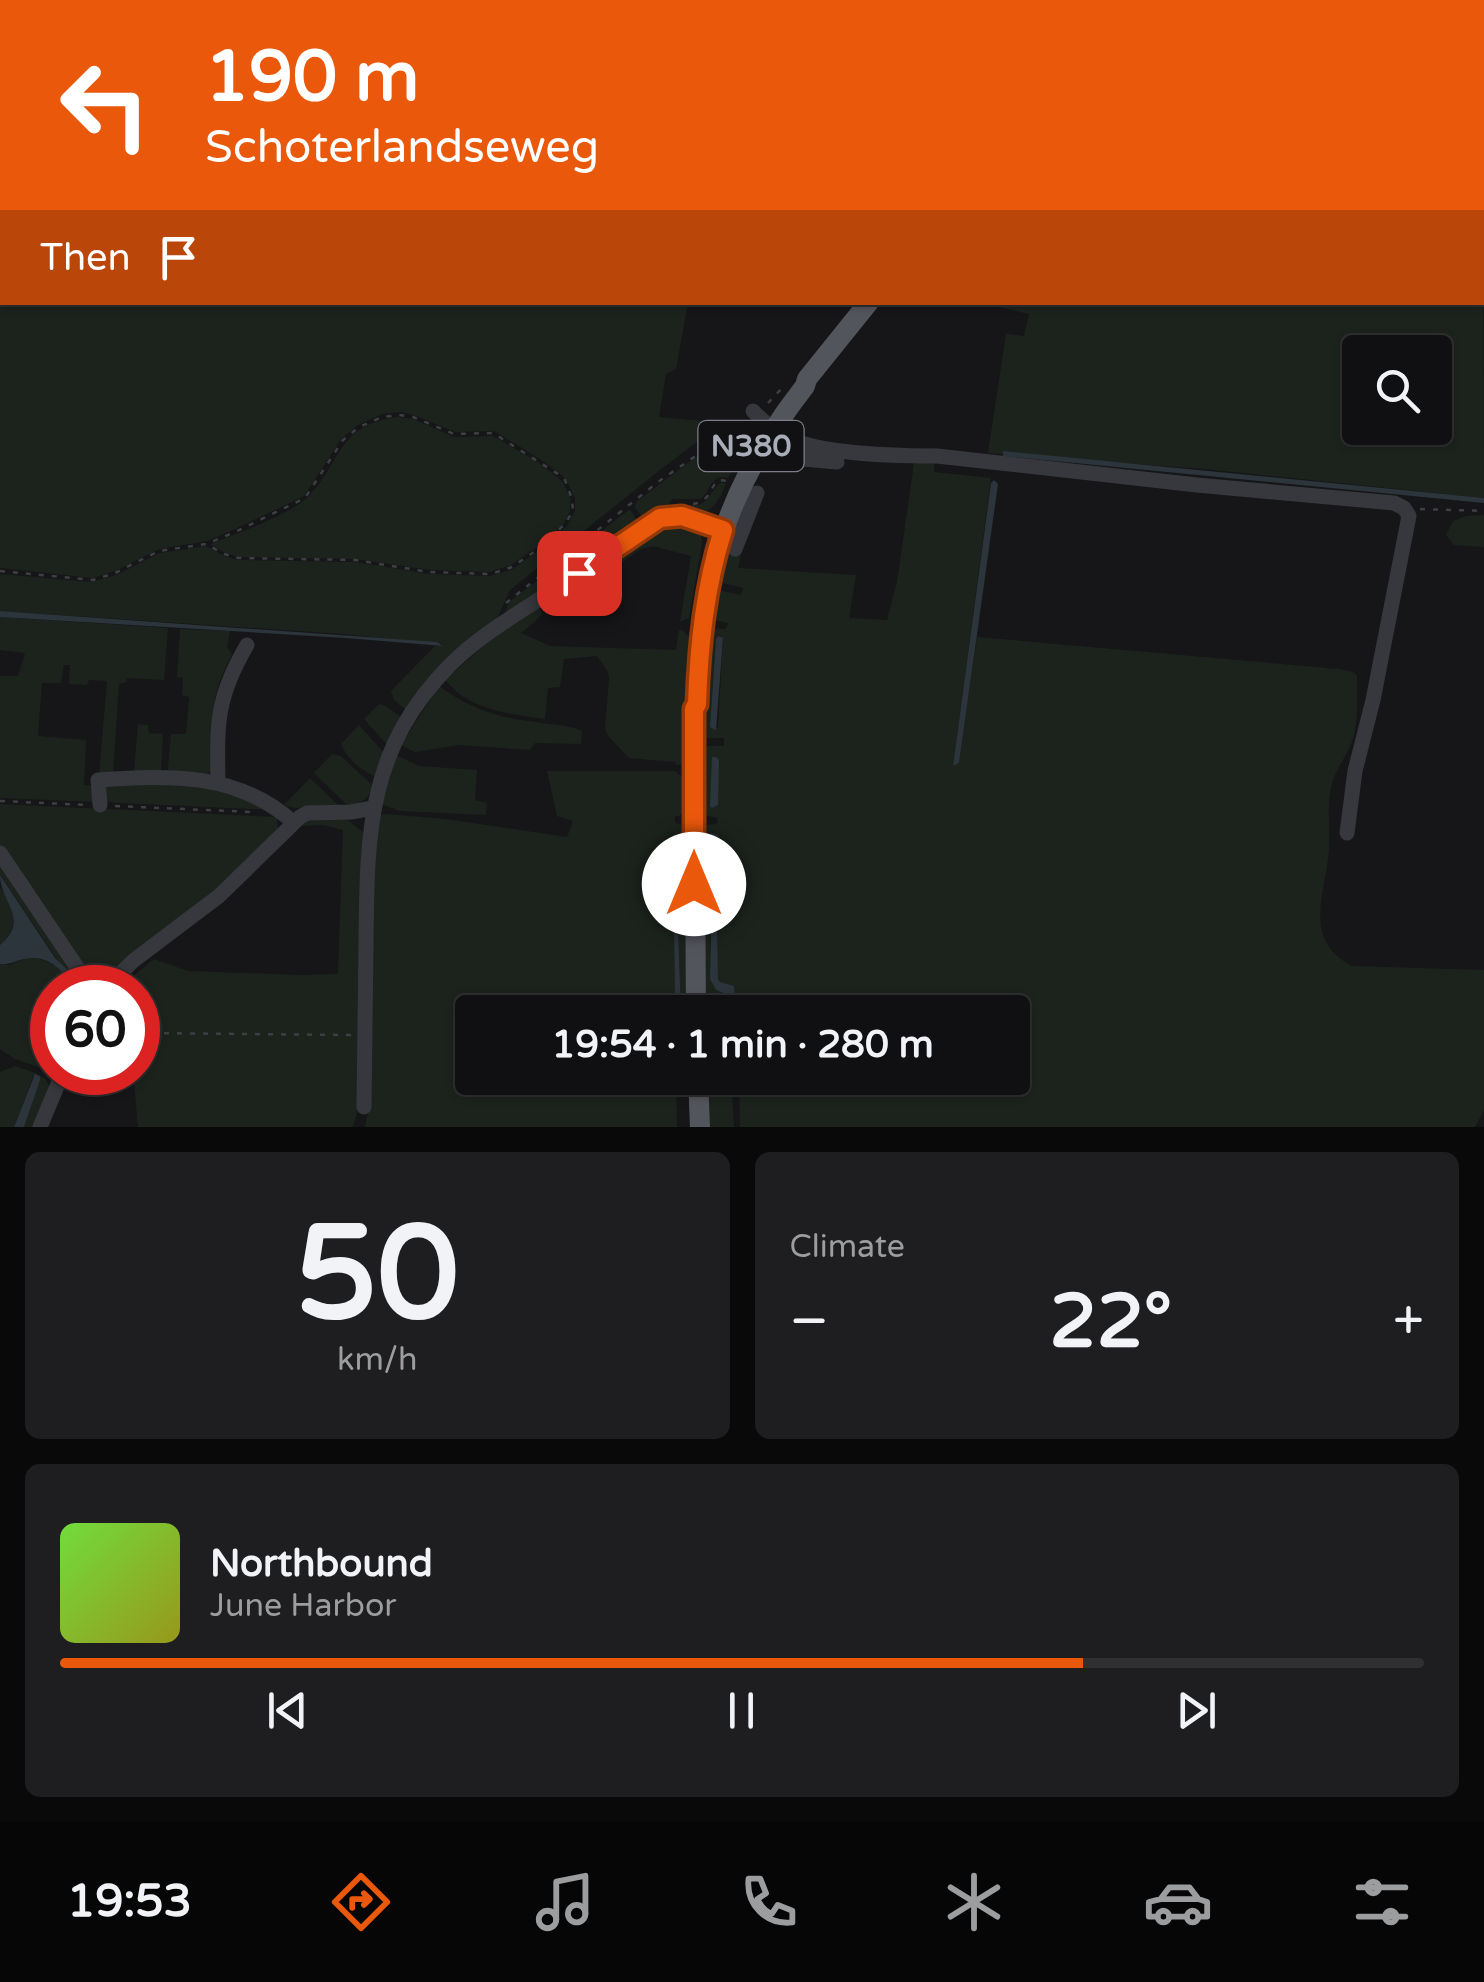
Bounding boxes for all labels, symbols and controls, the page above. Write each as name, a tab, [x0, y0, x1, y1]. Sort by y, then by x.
text: 190 m	[205, 36, 419, 120]
icon: left	[40, 40, 170, 170]
text: Schoterlandseweg	[205, 121, 599, 175]
icon: arrive	[151, 230, 206, 285]
text: Then	[40, 235, 131, 281]
map controls	[1342, 335, 1452, 445]
button: search	[1342, 335, 1452, 445]
road number: N380	[698, 421, 804, 471]
pin	[537, 531, 622, 616]
icon: arrive	[552, 546, 607, 601]
position arrow	[642, 832, 746, 936]
speed limit sign: 60	[30, 965, 160, 1095]
text: 19:54 · 1 min · 280 m	[551, 1022, 934, 1068]
text: 50	[296, 1198, 459, 1354]
text: Climate	[790, 1228, 905, 1266]
text: 22°	[1050, 1277, 1172, 1367]
text: −	[790, 1289, 829, 1355]
text: +	[1393, 1289, 1424, 1355]
text: km/h	[337, 1341, 417, 1379]
text: Northbound	[210, 1541, 433, 1587]
text: June Harbor	[210, 1587, 397, 1625]
icon: previous	[260, 1683, 315, 1738]
icon: pause	[714, 1683, 769, 1738]
icon: next	[1169, 1683, 1224, 1738]
icon: directions	[326, 1867, 396, 1937]
icon: music	[530, 1867, 600, 1937]
icon: phone	[734, 1867, 804, 1937]
icon: climate	[939, 1867, 1009, 1937]
icon: car	[1143, 1867, 1213, 1937]
icon: filters	[1347, 1867, 1417, 1937]
text: 19:53	[67, 1875, 192, 1929]

